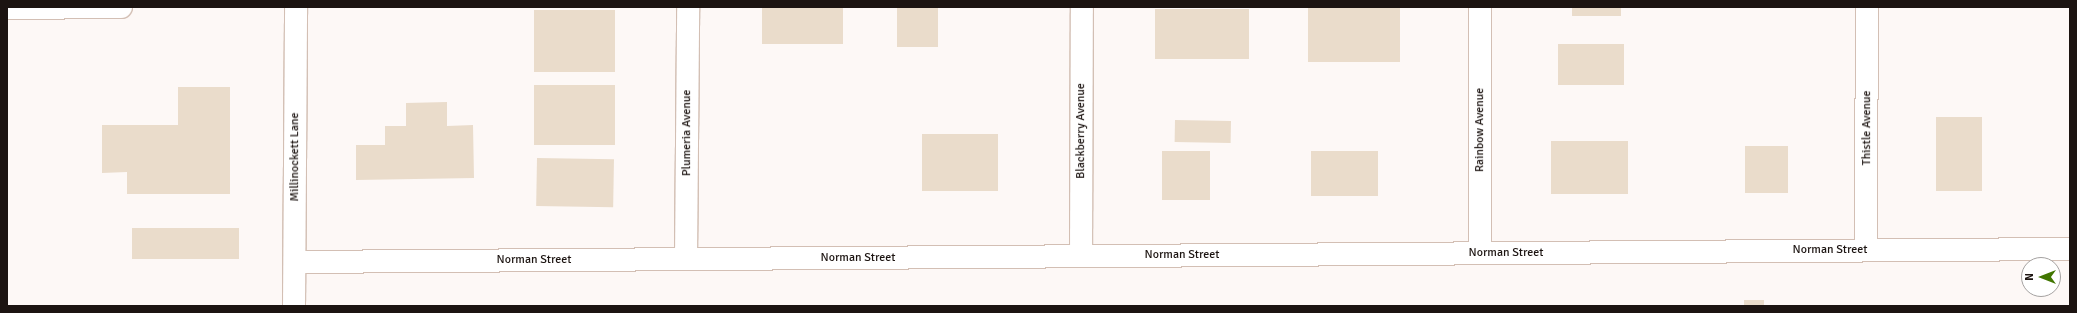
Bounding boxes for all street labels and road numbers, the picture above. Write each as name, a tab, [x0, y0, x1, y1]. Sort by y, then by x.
street label: Blackberry Avenue	[1074, 83, 1088, 179]
street label: Rainbow Avenue	[1473, 88, 1487, 172]
street label: Plumeria Avenue	[680, 90, 694, 176]
street label: Thistle Avenue	[1860, 91, 1874, 165]
street label: Millinockett Lane	[288, 112, 302, 202]
street label: Norman Street	[1793, 243, 1867, 257]
street label: Norman Street	[1469, 246, 1543, 260]
street label: Norman Street	[1145, 248, 1219, 262]
street label: Norman Street	[821, 251, 895, 265]
street label: Norman Street	[497, 253, 571, 267]

